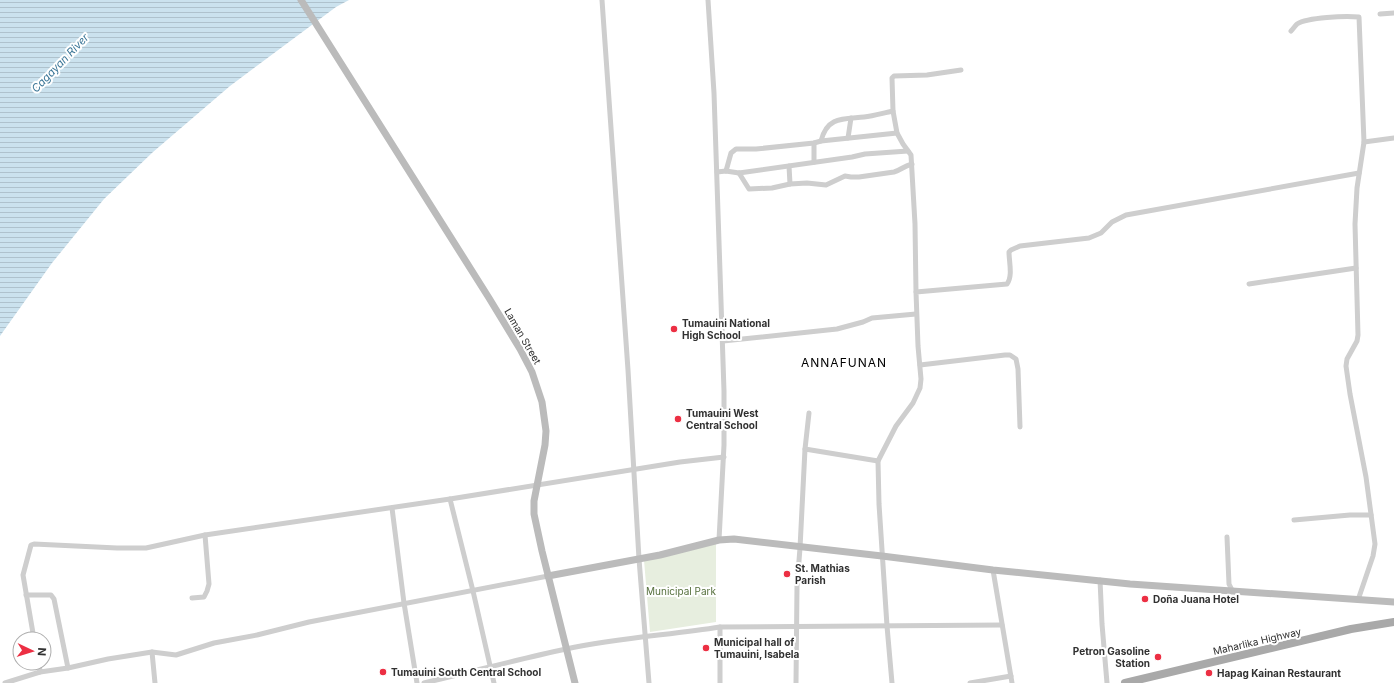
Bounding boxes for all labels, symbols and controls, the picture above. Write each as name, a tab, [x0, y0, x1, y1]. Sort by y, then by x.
water label: Cagayan River	[28, 30, 92, 95]
street label: Laman Street	[502, 306, 544, 367]
place label: Tumauini National High School	[682, 317, 770, 342]
marker: Tumauini National High School	[669, 324, 679, 334]
district label: ANNAFUNAN	[801, 355, 887, 370]
place label: Tumauini West Central School	[686, 407, 759, 431]
marker: Tumauini West Central School	[673, 414, 683, 424]
place label: St. Mathias Parish	[795, 562, 850, 586]
marker: St. Mathias Parish	[782, 569, 792, 579]
park label: Municipal Park	[646, 585, 716, 597]
place label: Doña Juana Hotel	[1153, 593, 1239, 605]
marker: Doña Juana Hotel	[1140, 594, 1150, 604]
street label: Maharlika Highway	[1212, 625, 1303, 657]
north arrow	[12, 631, 52, 671]
place label: Municipal hall of Tumauini, Isabela	[714, 636, 800, 660]
marker: Municipal hall of Tumauini, Isabela	[701, 643, 711, 653]
place label: Petron Gasoline Station	[1073, 645, 1150, 669]
text: N	[35, 647, 49, 656]
marker: Petron Gasoline Station	[1153, 652, 1163, 662]
place label: Tumauini South Central School	[391, 666, 542, 678]
marker: Tumauini South Central School	[378, 667, 388, 677]
place label: Hapag Kainan Restaurant	[1217, 667, 1341, 680]
marker: Hapag Kainan Restaurant	[1204, 668, 1214, 678]

